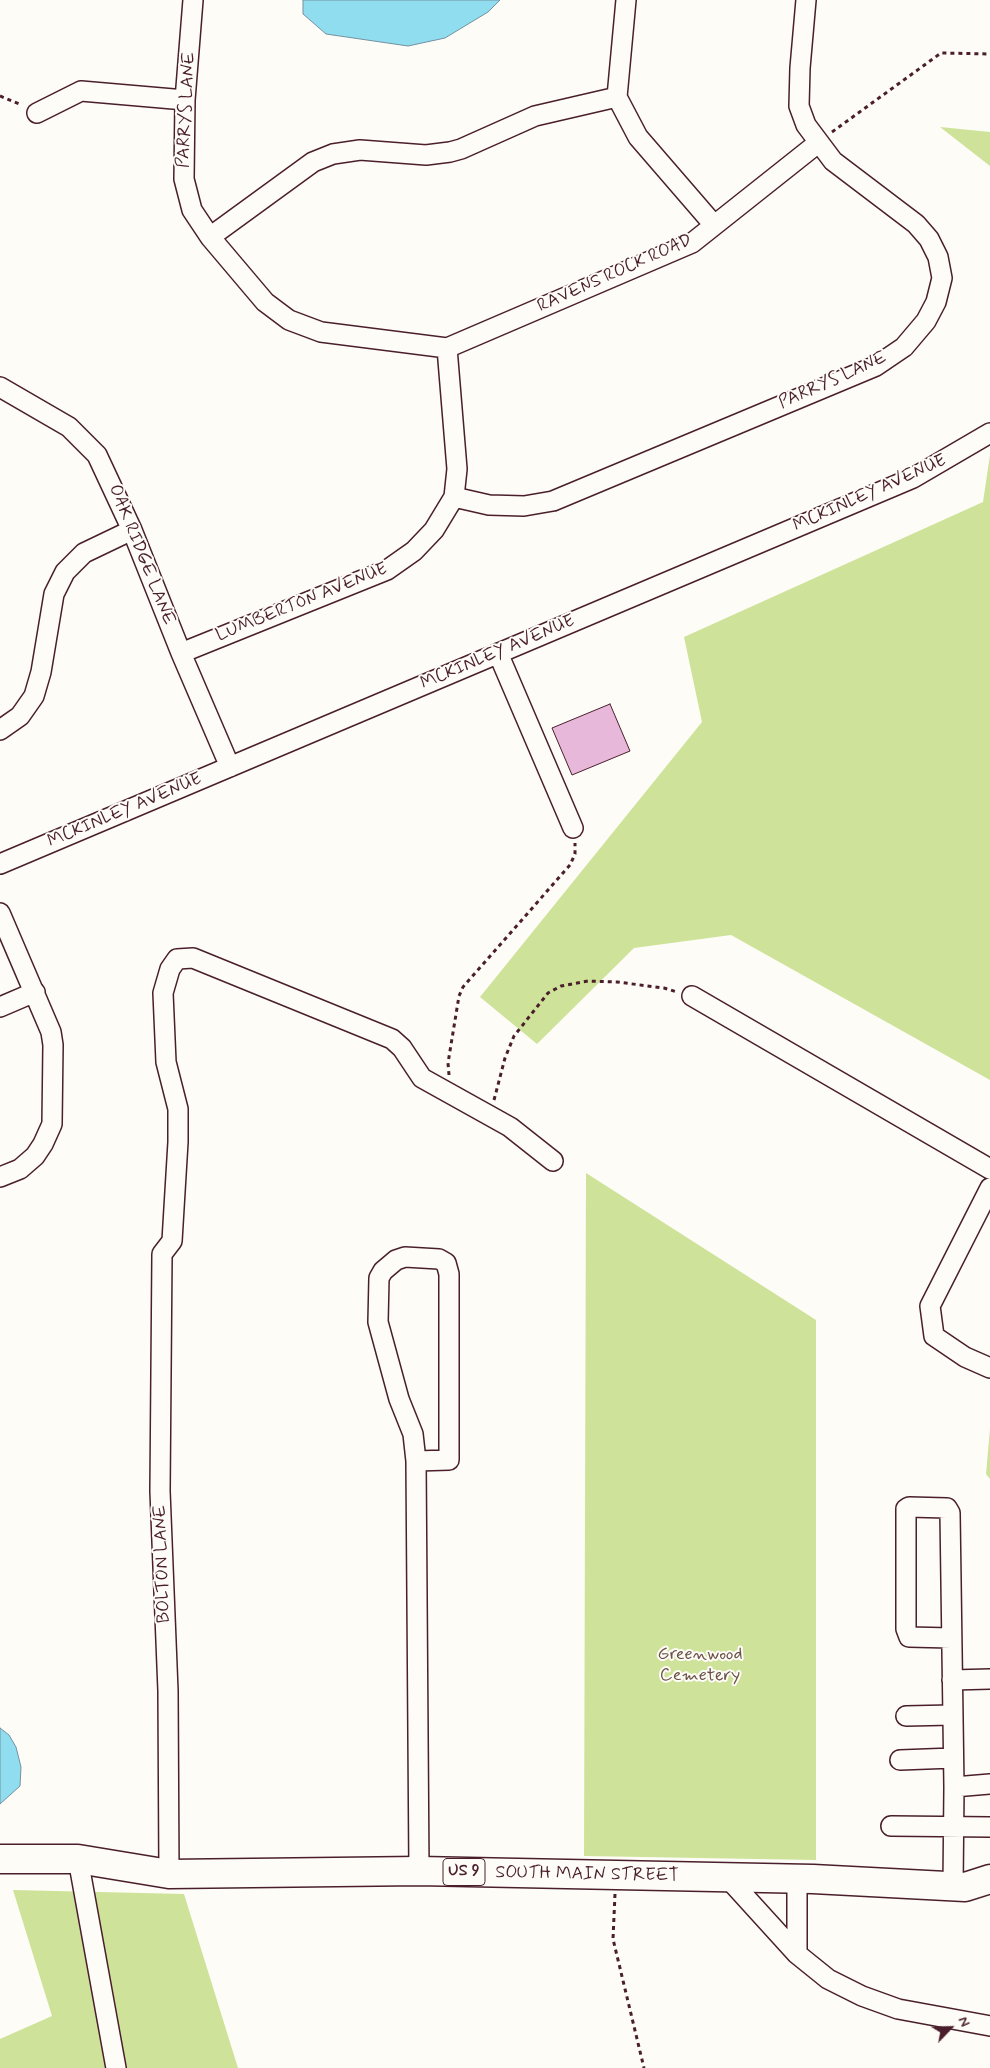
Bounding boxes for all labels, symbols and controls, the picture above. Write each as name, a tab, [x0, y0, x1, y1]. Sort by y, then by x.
street label: PARRYS LANE	[173, 51, 201, 169]
street label: RAVENS ROCK ROAD	[534, 230, 696, 318]
street label: PARRYS LANE	[776, 348, 890, 414]
street label: MCKINLEY AVENUE	[790, 450, 950, 538]
street label: OAK RIDGE LANE	[103, 481, 179, 629]
street label: LUMBERTON AVENUE	[213, 559, 391, 647]
street label: MCKINLEY AVENUE	[418, 611, 578, 695]
street label: MCKINLEY AVENUE	[45, 769, 205, 853]
street label: BOLTON LANE	[150, 1504, 176, 1624]
park label: Greenwood Cemetery	[658, 1644, 742, 1686]
road number: US 9	[443, 1858, 485, 1885]
street label: SOUTH MAIN STREET	[495, 1863, 679, 1887]
north arrow	[925, 2003, 975, 2053]
text: N	[954, 2014, 974, 2030]

